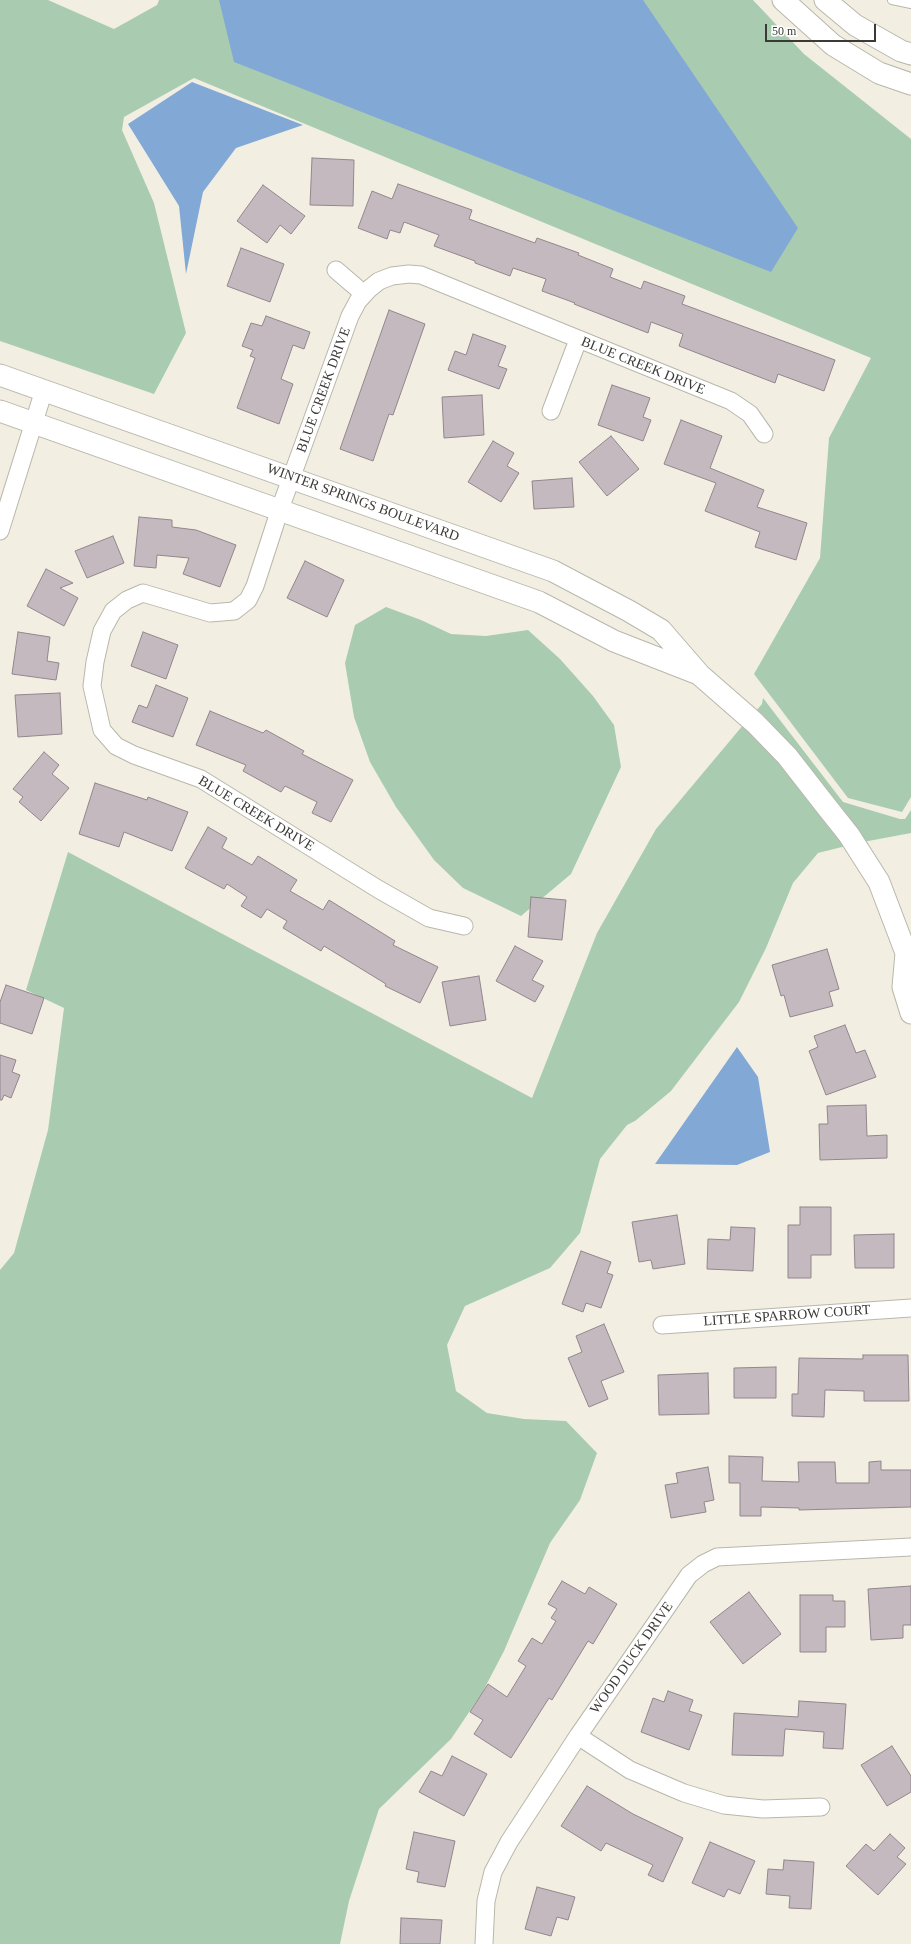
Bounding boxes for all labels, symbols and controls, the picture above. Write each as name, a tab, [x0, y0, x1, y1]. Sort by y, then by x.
scale bar	[767, 16, 878, 42]
text: 50 m	[772, 24, 796, 38]
street label: BLUE CREEK DRIVE	[293, 325, 355, 455]
street label: BLUE CREEK DRIVE	[579, 333, 707, 399]
street label: WINTER SPRINGS BOULEVARD	[264, 460, 462, 546]
street label: BLUE CREEK DRIVE	[195, 773, 317, 855]
street label: LITTLE SPARROW COURT	[703, 1302, 871, 1330]
street label: WOOD DUCK DRIVE	[587, 1599, 677, 1717]

